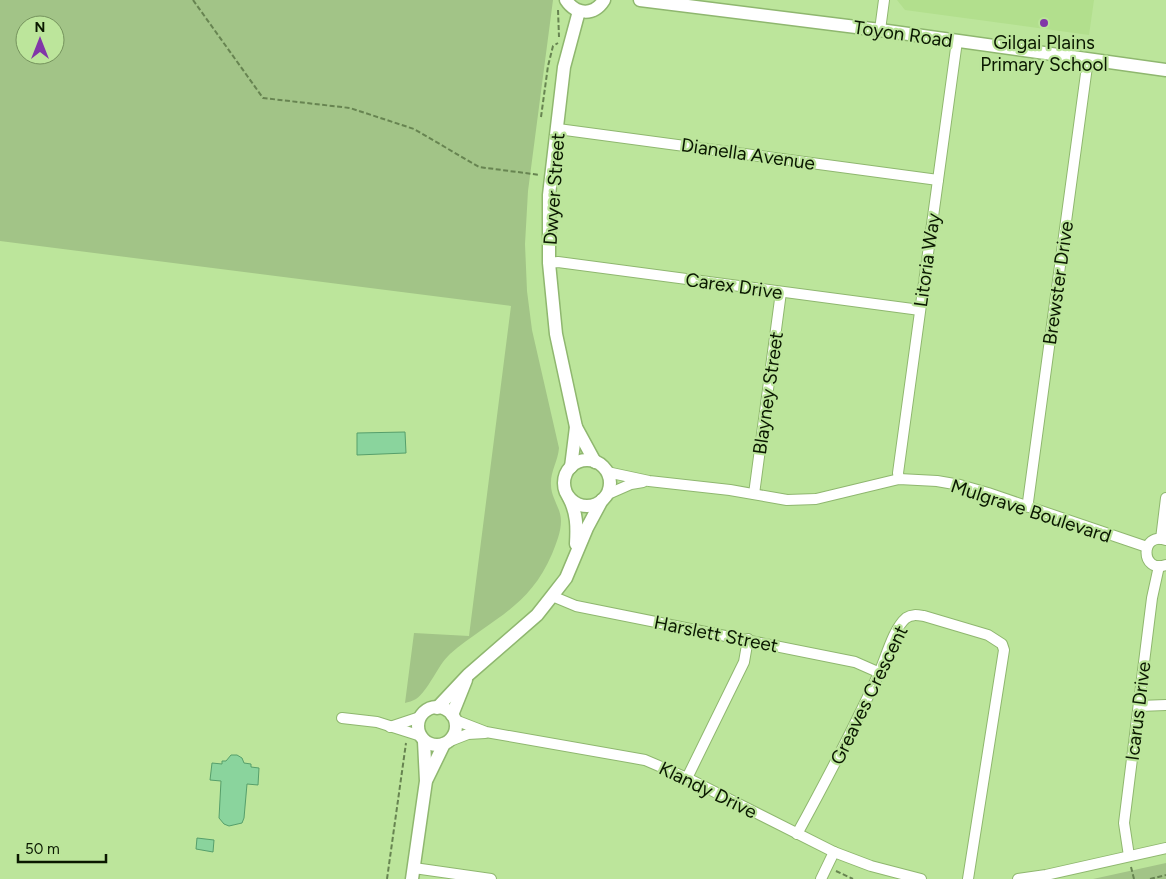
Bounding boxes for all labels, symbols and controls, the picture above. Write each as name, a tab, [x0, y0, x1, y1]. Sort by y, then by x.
north arrow	[15, 15, 65, 65]
street label: Toyon Road	[852, 16, 954, 52]
marker: Gilgai Plains Primary School	[1038, 17, 1050, 29]
text: N	[35, 19, 45, 36]
place label: Gilgai Plains Primary School	[980, 31, 1108, 76]
street label: Dwyer Street	[539, 132, 569, 246]
street label: Dianella Avenue	[679, 133, 817, 175]
street label: Litoria Way	[909, 212, 945, 308]
street label: Brewster Drive	[1038, 220, 1078, 346]
street label: Carex Drive	[684, 268, 784, 304]
street label: Blayney Street	[748, 330, 788, 456]
street label: Mulgrave Boulevard	[948, 474, 1114, 548]
street label: Harslett Street	[652, 611, 780, 657]
street label: Greaves Crescent	[825, 622, 913, 768]
street label: Icarus Drive	[1121, 660, 1155, 762]
street label: Klandy Drive	[655, 756, 761, 824]
scale bar	[18, 832, 105, 864]
text: 50 m	[25, 840, 60, 858]

